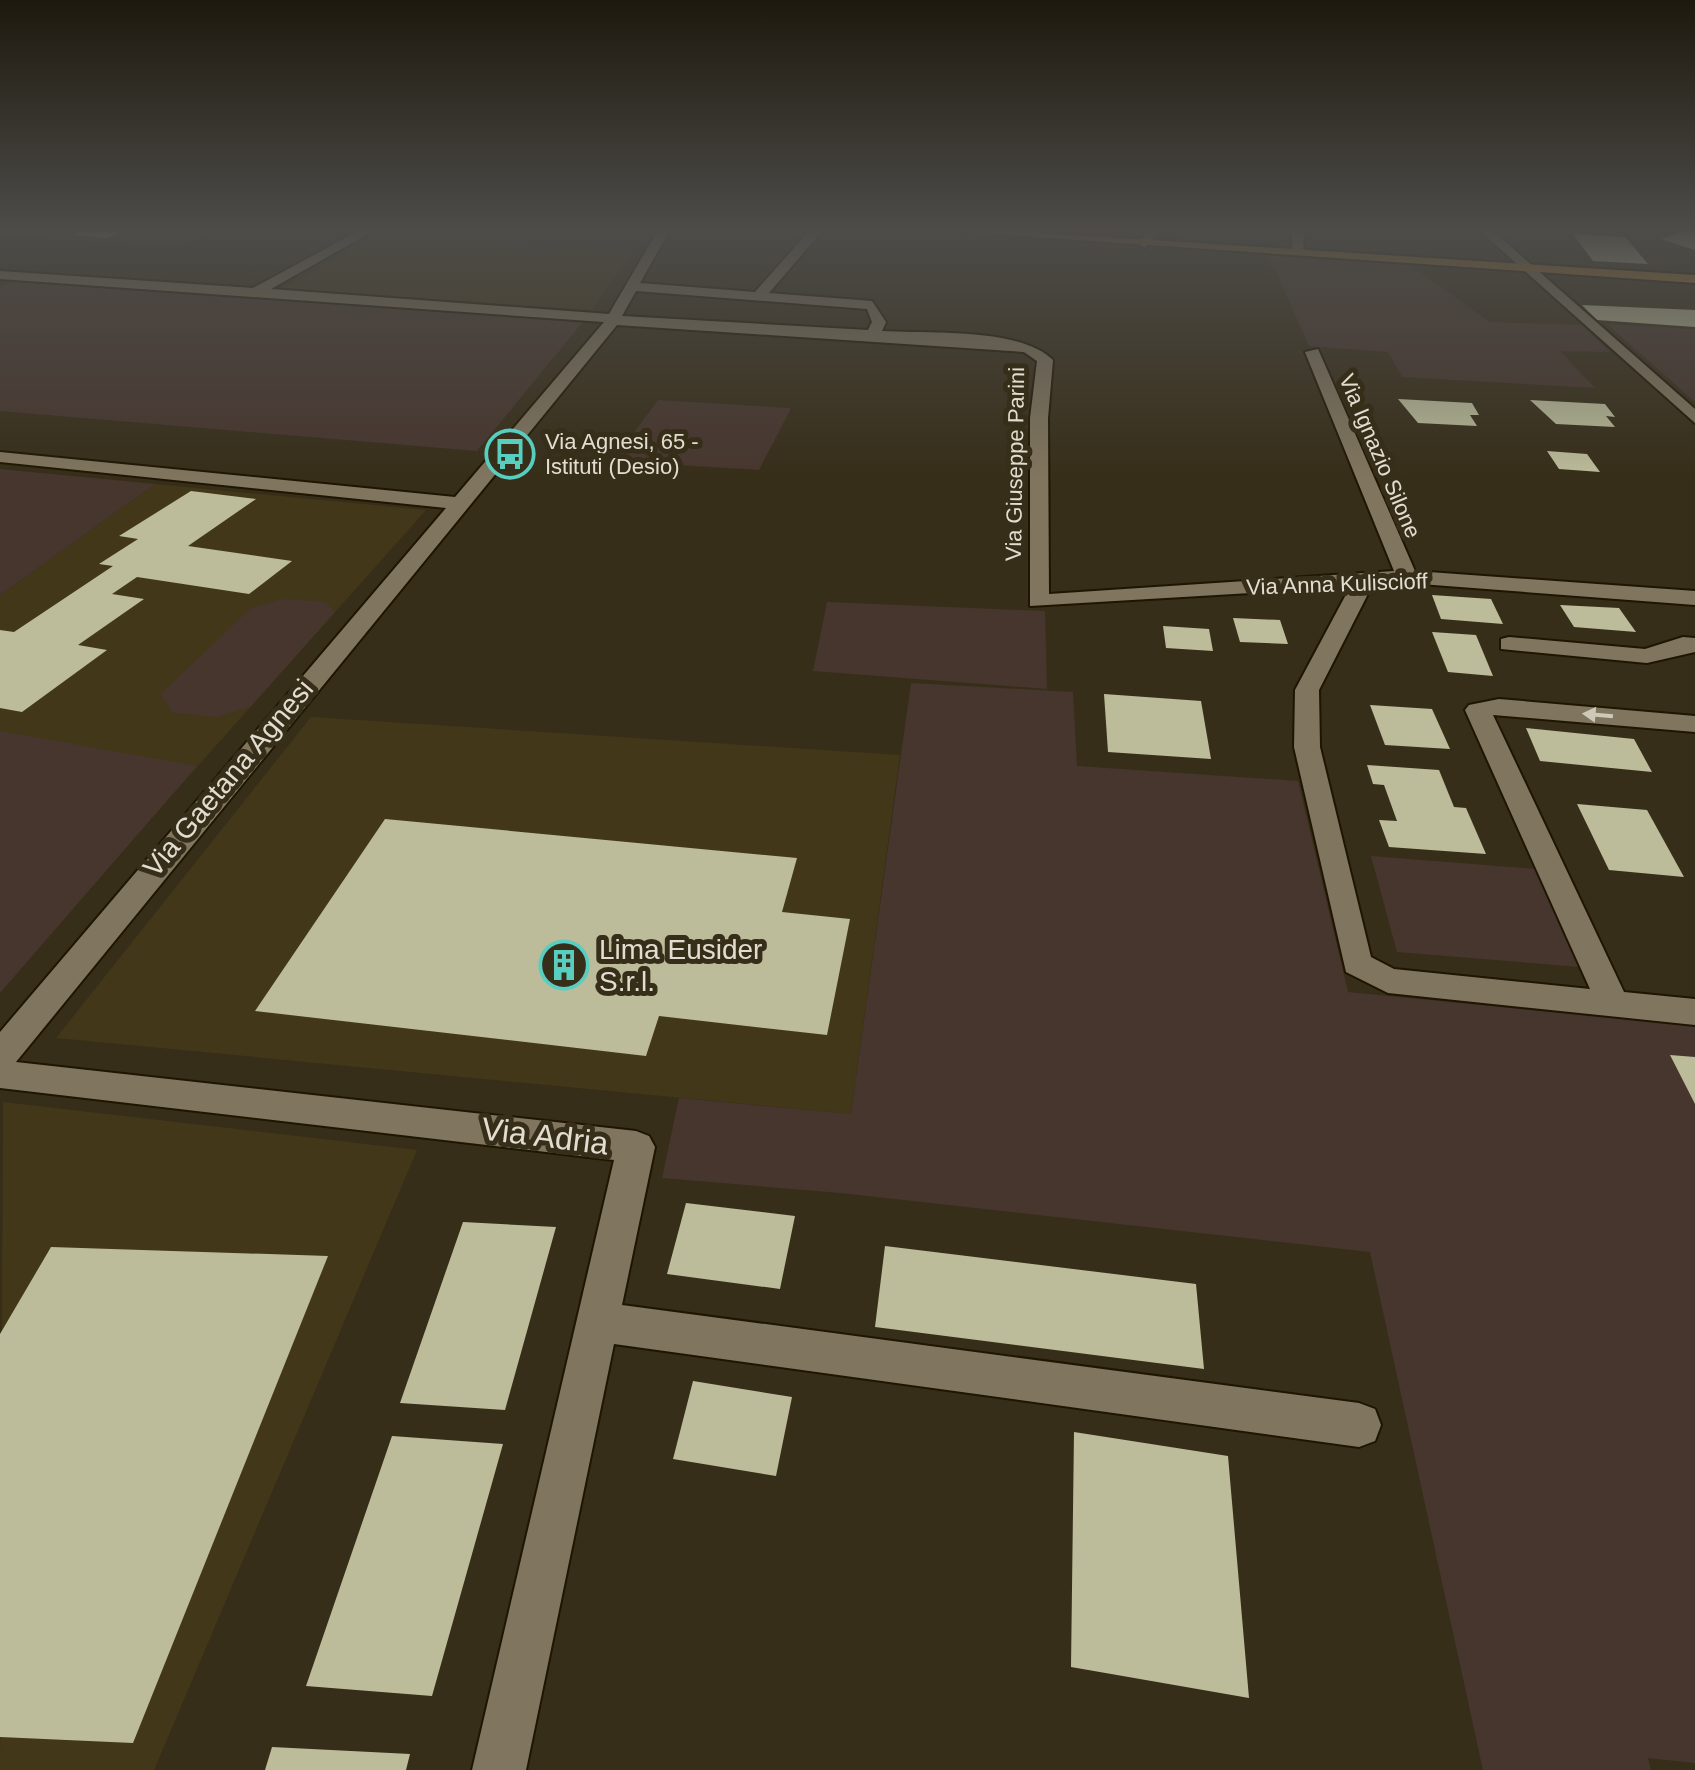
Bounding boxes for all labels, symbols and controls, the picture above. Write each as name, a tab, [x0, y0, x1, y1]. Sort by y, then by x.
street label: Via Giuseppe Parini	[1001, 367, 1029, 561]
street label: Via Ignazio Silone	[1334, 370, 1426, 542]
bus stop icon: Via Agnesi, 65 - Istituti (Desio)	[484, 428, 536, 480]
place label: Via Agnesi, 65 - Istituti (Desio)	[545, 429, 699, 479]
street label: Via Anna Kuliscioff	[1246, 568, 1429, 600]
street label: Via Gaetana Agnesi	[137, 673, 319, 883]
one-way arrow	[1581, 707, 1613, 723]
place label: Lima Eusider S.r.l.	[599, 934, 762, 997]
building icon: Lima Eusider S.r.l.	[538, 939, 590, 991]
street label: Via Adria	[480, 1110, 611, 1162]

